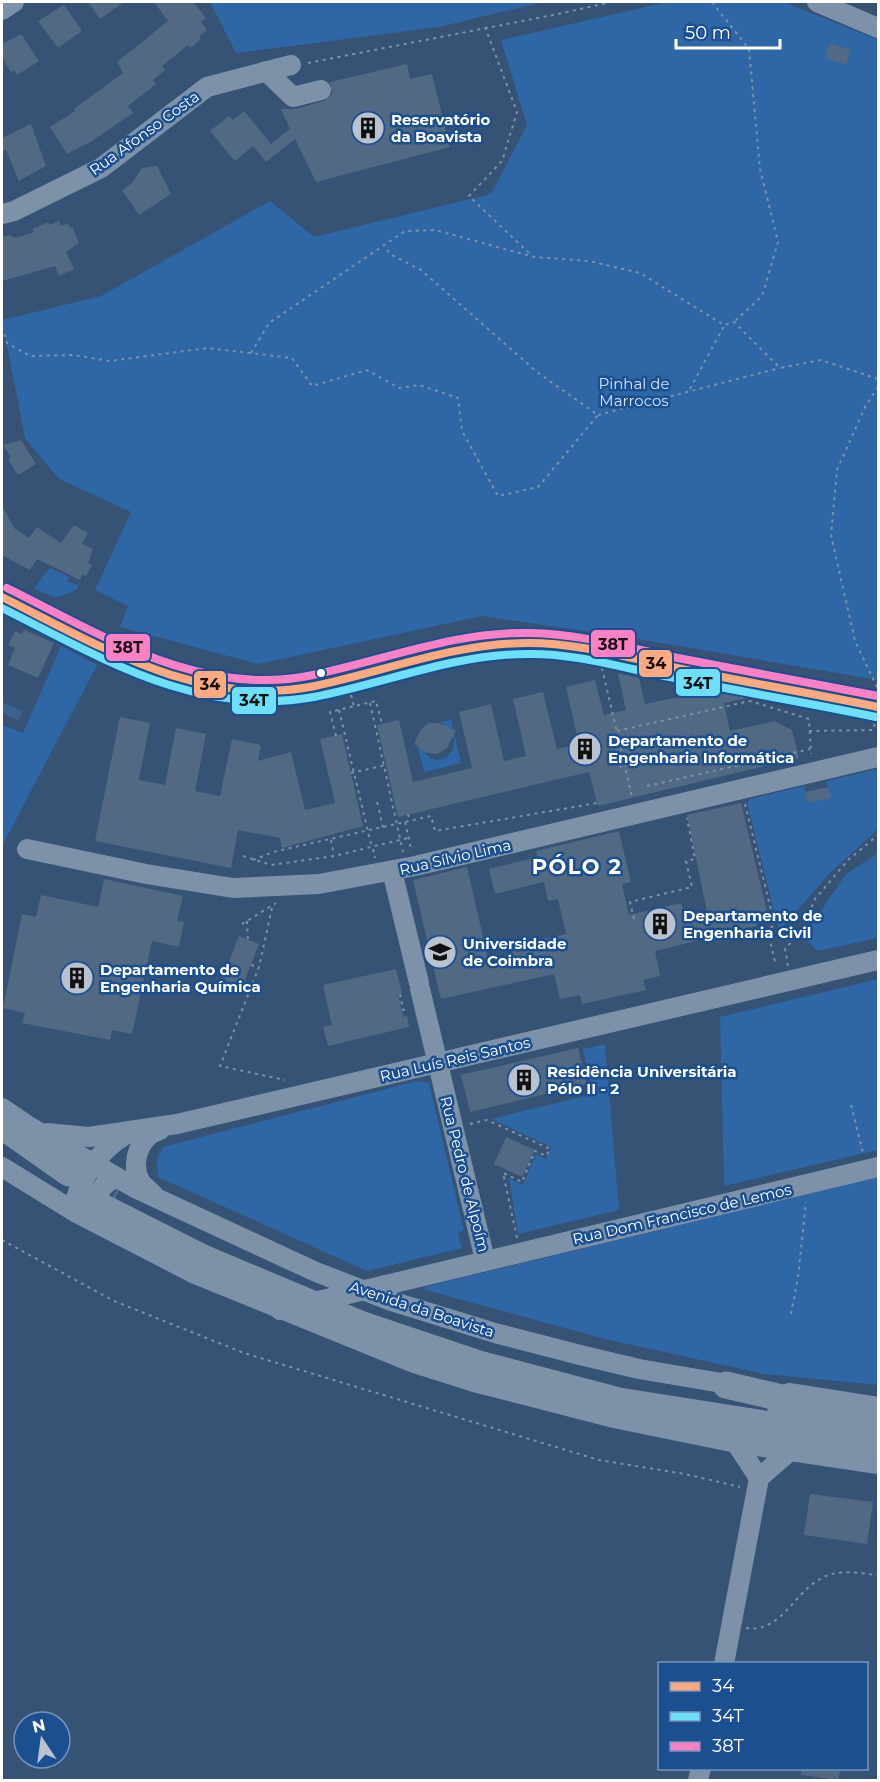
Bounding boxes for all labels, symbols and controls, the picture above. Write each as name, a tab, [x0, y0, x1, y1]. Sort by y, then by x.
scale bar	[676, 12, 780, 50]
text: 50 m	[685, 22, 731, 44]
street label: Rua Afonso Costa	[85, 87, 203, 179]
building icon: Reservatório da Boavista	[350, 110, 386, 146]
place label: Reservatório da Boavista	[391, 110, 491, 146]
park label: Pinhal de Marrocos	[598, 374, 670, 410]
line badge: 38T	[590, 629, 636, 658]
line badge: 38T	[105, 633, 151, 662]
text: 38T	[597, 635, 628, 654]
text: 38T	[112, 638, 143, 657]
line badge: 34	[638, 649, 673, 678]
text: 34	[645, 654, 666, 673]
unlabelled marker	[315, 667, 327, 679]
line badge: 34T	[675, 668, 721, 697]
line badge: 34	[193, 670, 227, 699]
text: 34T	[682, 674, 713, 693]
text: 34	[199, 675, 220, 694]
line badge: 34T	[231, 686, 277, 715]
text: 34T	[238, 691, 269, 710]
building icon: Departamento de Engenharia Informática	[567, 731, 603, 767]
place label: Departamento de Engenharia Informática	[608, 731, 794, 767]
street label: Rua Sílvio Lima	[397, 835, 513, 879]
district label: PÓLO 2	[532, 854, 622, 879]
building icon: Departamento de Engenharia Civil	[642, 906, 678, 942]
place label: Departamento de Engenharia Civil	[683, 906, 822, 942]
school or university icon: Universidade de Coimbra	[422, 934, 458, 970]
place label: Universidade de Coimbra	[463, 934, 566, 970]
building icon: Departamento de Engenharia Química	[59, 960, 95, 996]
place label: Departamento de Engenharia Química	[100, 960, 261, 996]
street label: Rua Luís Reis Santos	[378, 1032, 532, 1086]
building icon: Residência Universitária Pólo II - 2	[506, 1062, 542, 1098]
place label: Residência Universitária Pólo II - 2	[547, 1062, 737, 1098]
street label: Rua Pedro de Alpoím	[436, 1094, 494, 1254]
street label: Rua Dom Francisco de Lemos	[571, 1180, 793, 1248]
street label: Avenida da Boavista	[347, 1277, 497, 1341]
legend	[658, 1662, 868, 1770]
text: 34	[712, 1675, 734, 1697]
text: 34T	[712, 1705, 744, 1727]
north arrow	[12, 1710, 72, 1770]
text: N	[30, 1715, 47, 1737]
text: 38T	[712, 1735, 744, 1757]

